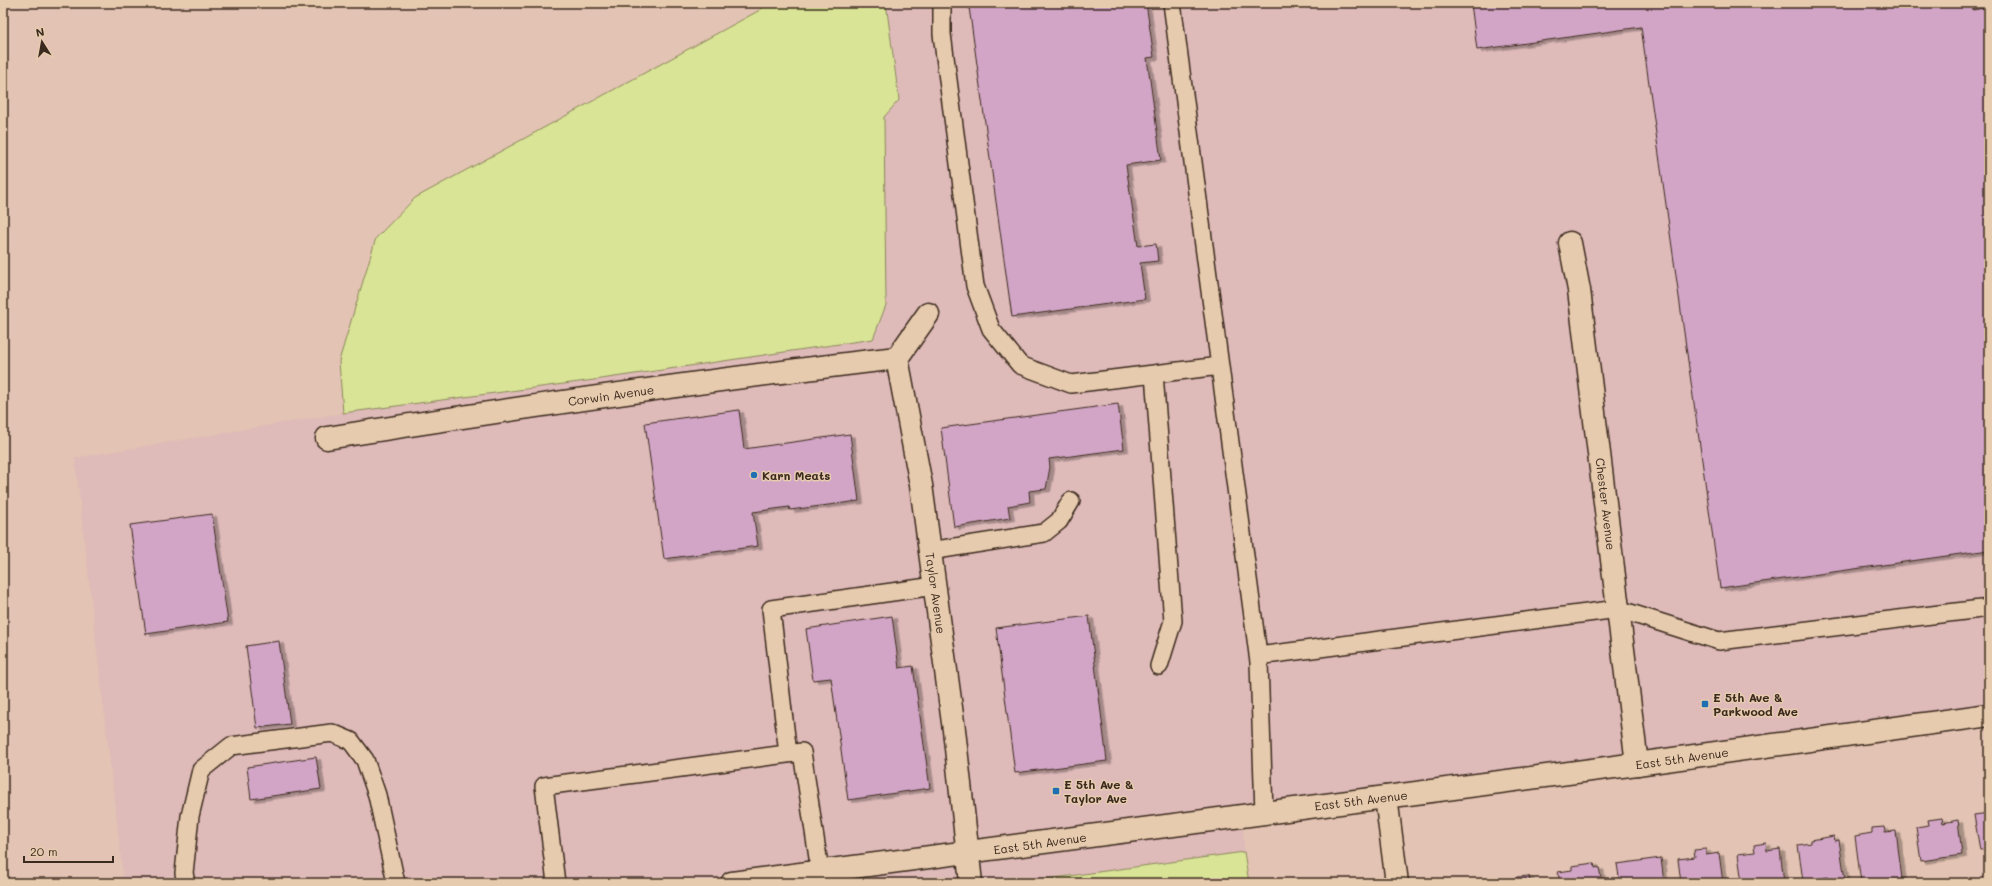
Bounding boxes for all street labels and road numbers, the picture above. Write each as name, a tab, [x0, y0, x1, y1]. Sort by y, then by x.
street label: Corwin Avenue	[567, 381, 655, 409]
street label: Chester Avenue	[1592, 457, 1620, 551]
street label: Taylor Avenue	[922, 551, 950, 635]
street label: East 5th Avenue	[1634, 744, 1730, 772]
street label: East 5th Avenue	[1314, 786, 1408, 814]
street label: East 5th Avenue	[992, 829, 1088, 857]

